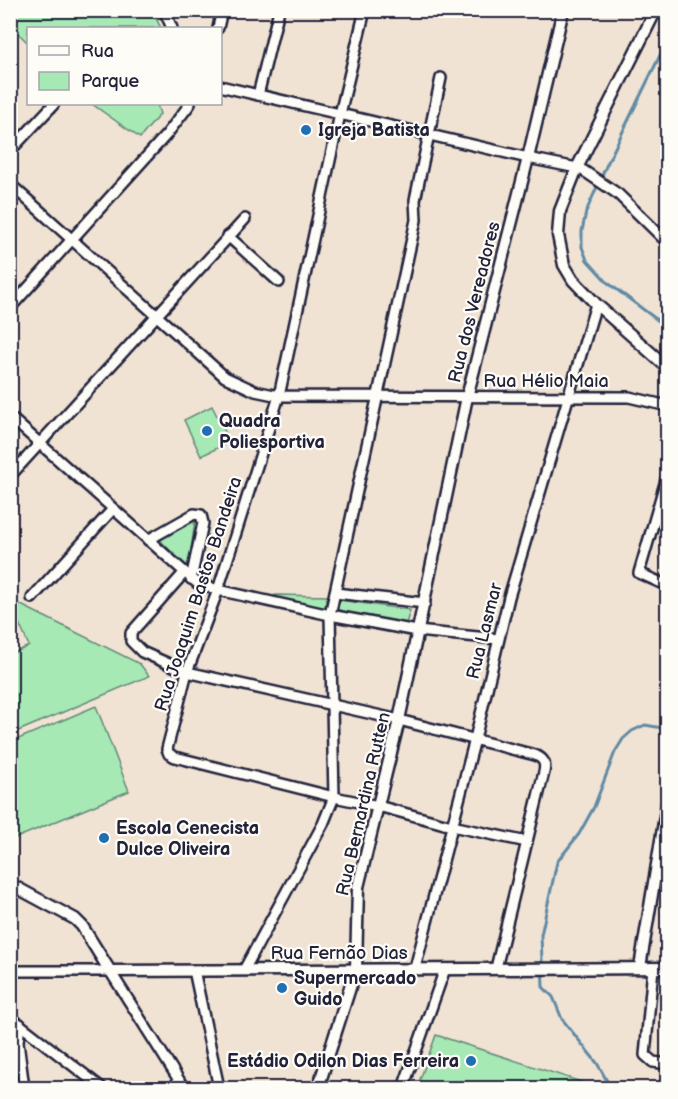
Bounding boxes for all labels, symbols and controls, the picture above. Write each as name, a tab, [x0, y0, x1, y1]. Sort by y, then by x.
legend	[27, 27, 222, 105]
text: Rua	[81, 41, 114, 62]
text: Parque	[81, 71, 139, 92]
place label: Igreja Batista	[318, 120, 430, 141]
marker: Igreja Batista	[299, 123, 313, 137]
street label: Rua dos Vereadores	[444, 219, 505, 385]
street label: Rua Hélio Maia	[483, 371, 609, 392]
place label: Quadra Poliesportiva	[219, 411, 325, 453]
marker: Quadra Poliesportiva	[200, 424, 214, 438]
street label: Rua Joaquim Bastos Bandeira	[151, 474, 246, 714]
street label: Rua Lasmar	[462, 580, 507, 681]
street label: Rua Bernardina Rutten	[332, 710, 395, 898]
place label: Escola Cenecista Dulce Oliveira	[116, 818, 259, 860]
marker: Escola Cenecista Dulce Oliveira	[97, 831, 111, 845]
street label: Rua Fernão Dias	[270, 943, 408, 964]
place label: Supermercado Guido	[294, 968, 416, 1010]
marker: Supermercado Guido	[275, 981, 289, 995]
place label: Estádio Odilon Dias Ferreira	[227, 1051, 459, 1072]
marker: Estádio Odilon Dias Ferreira	[464, 1054, 478, 1068]

